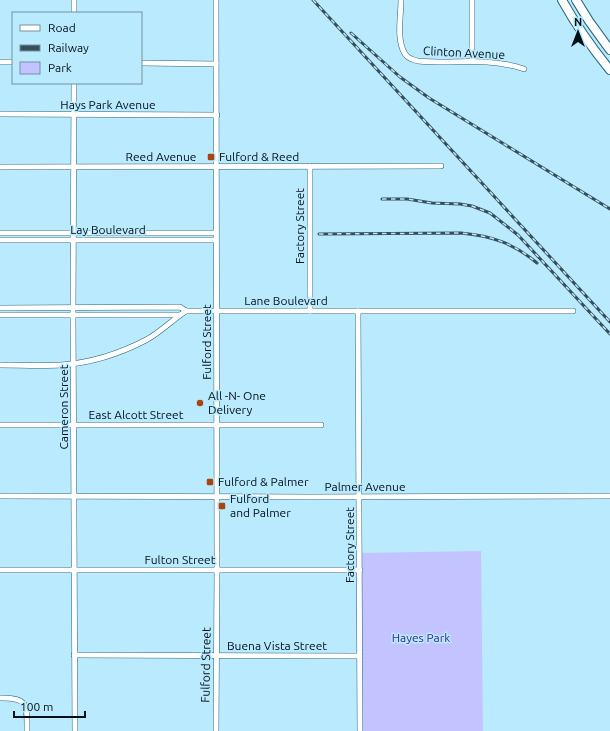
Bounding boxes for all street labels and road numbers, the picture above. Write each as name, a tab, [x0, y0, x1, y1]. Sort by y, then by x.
street label: Clinton Avenue	[423, 44, 505, 61]
street label: Hays Park Avenue	[60, 98, 156, 111]
street label: Reed Avenue	[126, 150, 196, 163]
street label: Factory Street	[293, 188, 306, 264]
street label: Lay Boulevard	[70, 223, 146, 236]
street label: Lane Boulevard	[244, 294, 328, 307]
street label: Fulford Street	[200, 304, 213, 380]
street label: Cameron Street	[57, 364, 70, 450]
street label: East Alcott Street	[89, 408, 184, 421]
street label: Palmer Avenue	[324, 480, 406, 493]
street label: Factory Street	[343, 507, 356, 583]
street label: Fulton Street	[145, 553, 216, 566]
street label: Fulford Street	[198, 627, 213, 703]
street label: Buena Vista Street	[227, 639, 327, 652]

